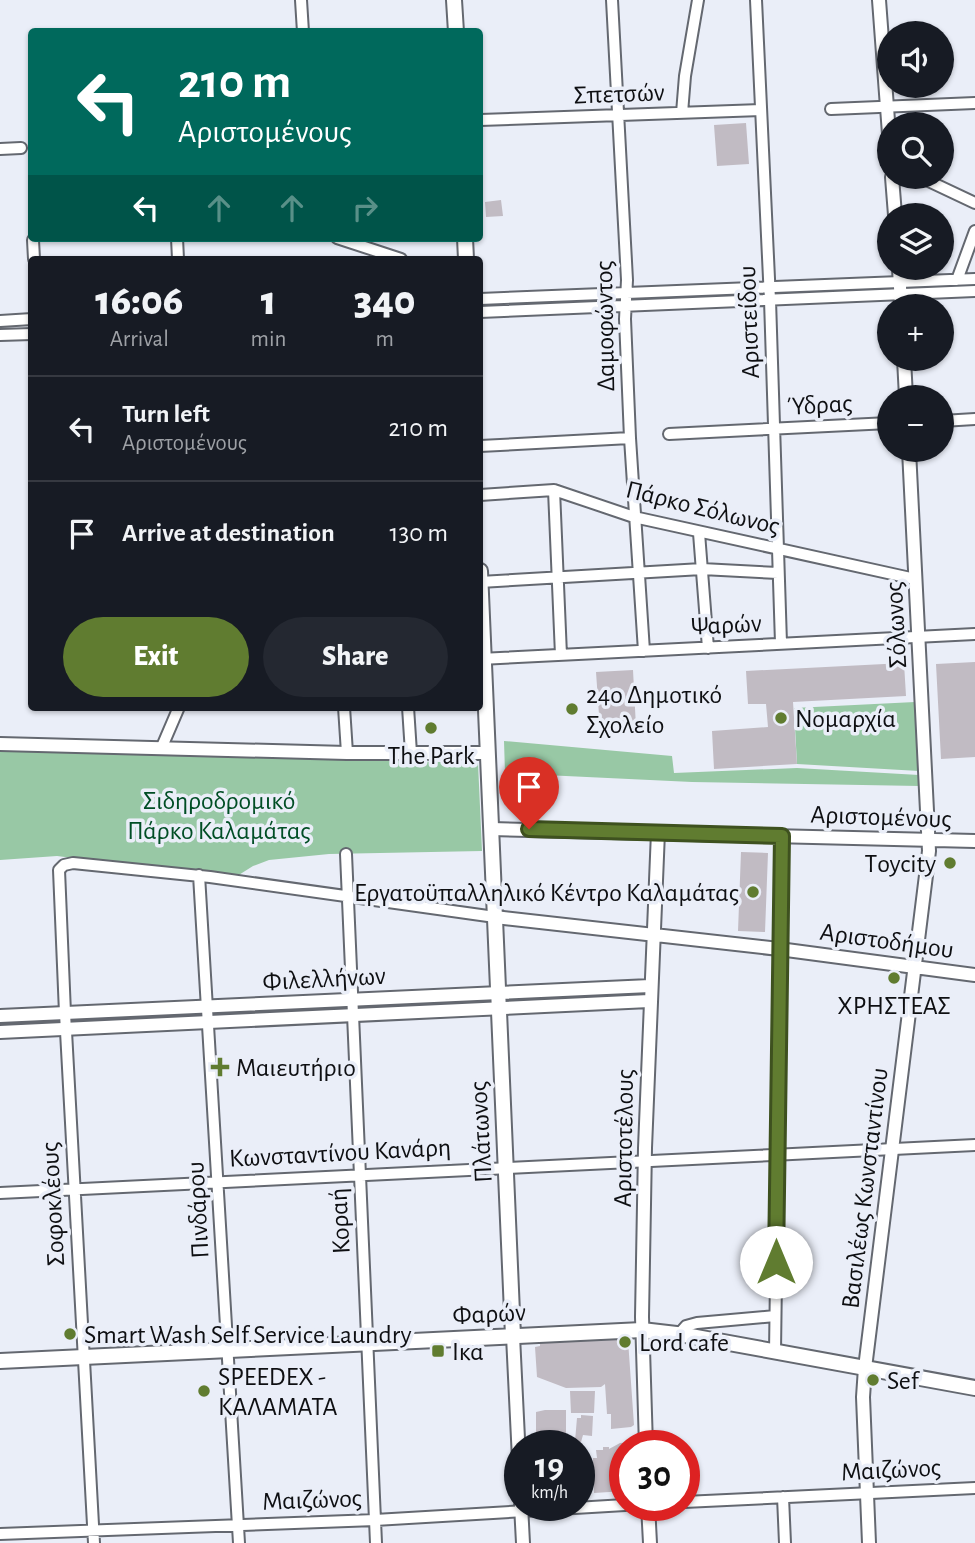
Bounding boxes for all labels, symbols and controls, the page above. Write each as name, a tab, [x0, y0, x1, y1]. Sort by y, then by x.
map controls	[877, 21, 954, 462]
button: sound	[877, 21, 954, 98]
icon: left	[63, 56, 154, 147]
text: 210 m	[178, 58, 291, 107]
street label: Σπετσών	[573, 79, 665, 109]
button: search	[877, 112, 954, 189]
text: Αριστομένους	[178, 116, 352, 148]
icon: left	[127, 189, 165, 227]
icon: ahead	[200, 189, 238, 227]
icon: ahead	[273, 189, 311, 227]
icon: right	[346, 189, 384, 227]
button: layers	[877, 203, 954, 280]
street label: Δαμοφώντος	[591, 260, 619, 392]
street label: Αριστείδου	[734, 265, 764, 379]
text: 16:06	[95, 280, 183, 322]
text: 1	[261, 280, 276, 322]
text: 340	[354, 280, 416, 322]
button: +	[877, 294, 954, 371]
text: Arrival	[110, 328, 169, 351]
text: min	[251, 328, 286, 351]
text: m	[376, 328, 394, 351]
button: −	[877, 385, 954, 462]
street label: Ύδρας	[787, 390, 853, 420]
text: Turn left	[122, 401, 210, 427]
icon: left	[63, 410, 101, 448]
text: 210 m	[388, 415, 448, 441]
text: Αριστομένους	[122, 432, 247, 455]
street label: Πάρκο Σόλωνος	[623, 476, 782, 540]
icon: arrive	[63, 515, 101, 553]
text: Arrive at destination	[122, 520, 335, 546]
text: 130 m	[390, 520, 448, 546]
street label: Σόλωνος	[881, 581, 911, 669]
street label: Ψαρών	[690, 610, 762, 640]
button: Exit	[63, 617, 249, 697]
button: Share	[263, 617, 448, 697]
place label: 24ο Δημοτικό Σχολείο	[586, 682, 722, 738]
marker: 24ο Δημοτικό Σχολείο	[564, 701, 580, 717]
place label: Νομαρχία	[795, 706, 896, 732]
marker: Νομαρχία	[773, 710, 789, 726]
marker: The Park	[423, 720, 439, 736]
place label: The Park	[387, 743, 475, 769]
pin	[499, 757, 559, 829]
icon: arrive	[510, 768, 548, 806]
park label: Σιδηροδρομικό Πάρκο Καλαμάτας	[127, 788, 311, 844]
street label: Αριστομένους	[810, 802, 952, 832]
place label: Τoycity	[864, 851, 936, 877]
marker: Τoycity	[942, 855, 958, 871]
place label: Εργατοϋπαλληλικό Κέντρο Καλαμάτας	[354, 880, 739, 906]
marker: Εργατοϋπαλληλικό Κέντρο Καλαμάτας	[745, 884, 761, 900]
street label: Αριστοδήμου	[818, 919, 955, 963]
street label: Φιλελλήνων	[262, 963, 387, 995]
marker: ΧΡΗΣΤΕΑΣ	[886, 970, 902, 986]
place label: ΧΡΗΣΤΕΑΣ	[837, 993, 951, 1019]
place label: Μαιευτήριο	[236, 1055, 356, 1081]
marker: Μαιευτήριο	[210, 1057, 230, 1077]
street label: Βασιλέως Κωνσταντίνου	[837, 1066, 893, 1310]
street label: Αριστοτέλους	[610, 1069, 638, 1207]
street label: Πλάτωνος	[465, 1081, 497, 1183]
street label: Κωνσταντίνου Κανάρη	[228, 1134, 452, 1172]
street label: Σοφοκλέους	[37, 1141, 69, 1267]
street label: Πινδάρου	[182, 1161, 214, 1259]
street label: Κοραή	[325, 1187, 355, 1254]
position arrow	[739, 1225, 813, 1299]
street label: Φαρών	[452, 1299, 527, 1329]
place label: Smart Wash Self Service Laundry	[84, 1322, 412, 1348]
marker: Smart Wash Self Service Laundry	[62, 1326, 78, 1342]
place label: Lord cafe	[639, 1330, 729, 1356]
marker: Lord cafe	[617, 1334, 633, 1350]
place label: Ικα	[452, 1339, 484, 1365]
marker: Ικα	[430, 1343, 446, 1359]
place label: SPEEDEX - ΚΑΛΑΜΑΤΑ	[218, 1364, 338, 1420]
place label: Sef	[887, 1368, 921, 1394]
marker: Sef	[865, 1372, 881, 1388]
marker: SPEEDEX - ΚΑΛΑΜΑΤΑ	[196, 1383, 212, 1399]
speed limit sign: 30	[609, 1430, 700, 1521]
text: 19	[535, 1449, 564, 1484]
street label: Μαιζώνος	[841, 1454, 942, 1486]
text: km/h	[531, 1484, 568, 1502]
street label: Μαιζώνος	[262, 1485, 362, 1515]

